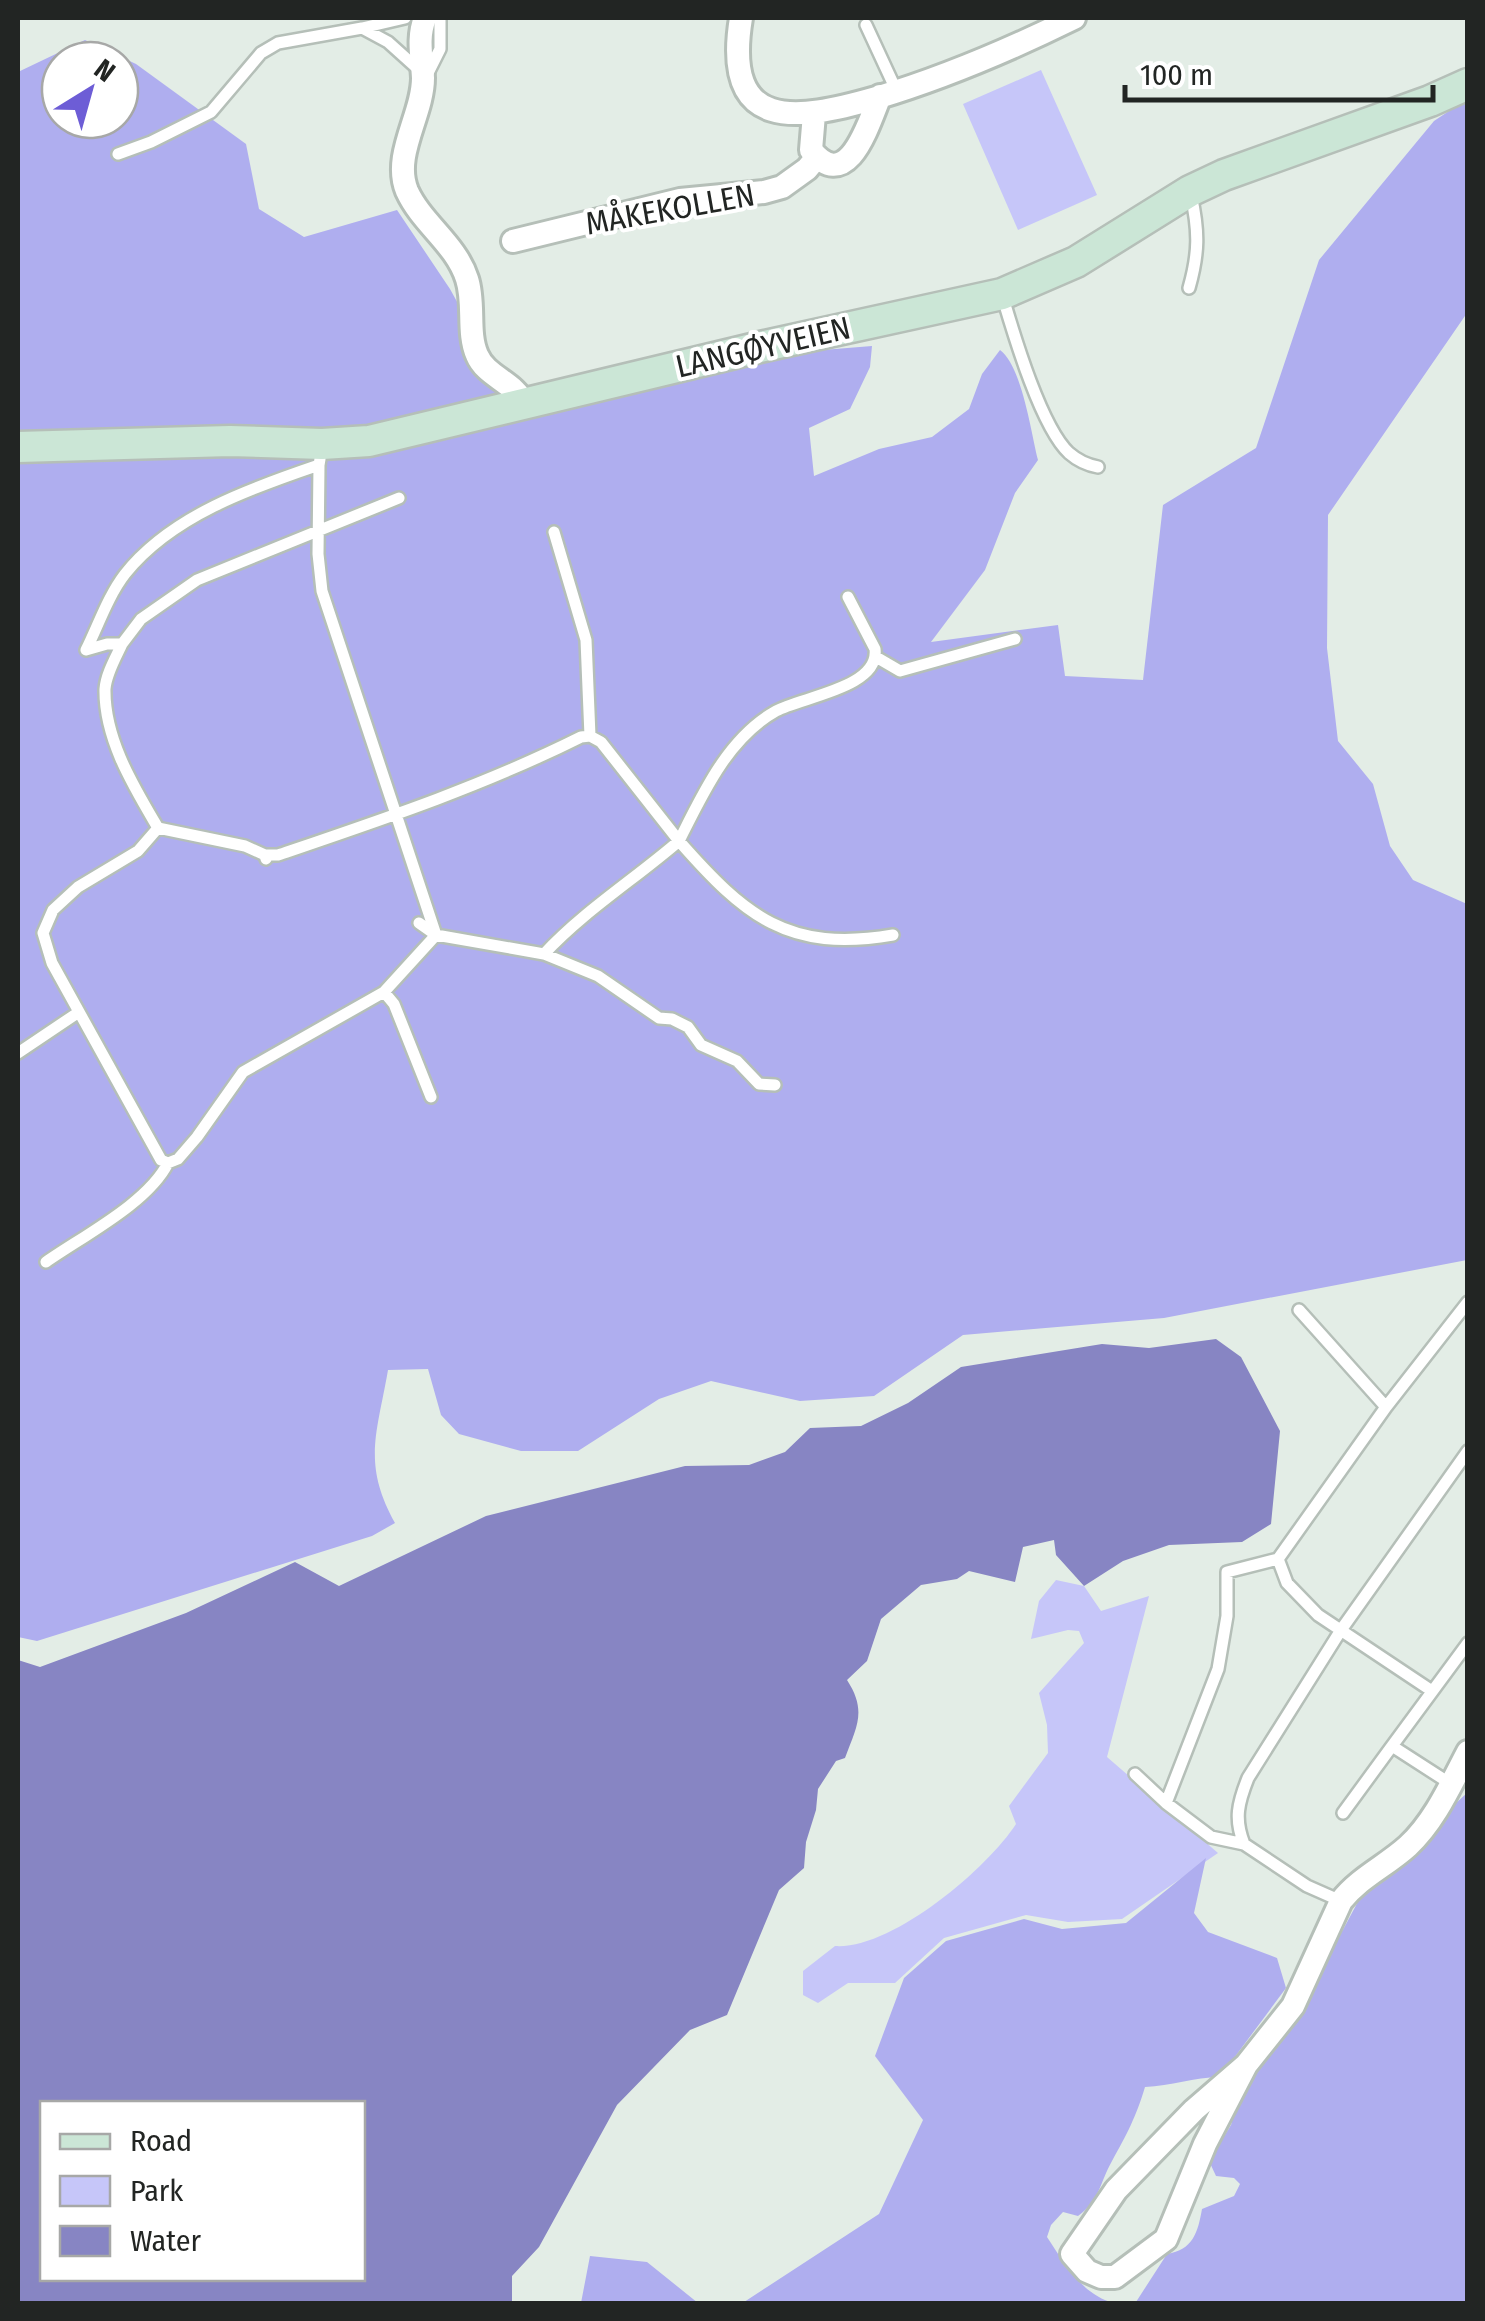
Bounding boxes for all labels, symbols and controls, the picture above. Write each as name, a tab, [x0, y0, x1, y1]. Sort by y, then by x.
north arrow	[40, 40, 140, 140]
scale bar	[1125, 40, 1432, 102]
text: N	[88, 52, 121, 89]
text: 100 m	[1140, 57, 1213, 93]
street label: MÅKEKOLLEN	[582, 174, 757, 243]
street label: LANGØYVEIEN	[672, 308, 854, 386]
legend	[40, 2101, 365, 2281]
text: Road	[130, 2123, 192, 2159]
text: Park	[130, 2173, 183, 2209]
text: Water	[130, 2223, 201, 2259]

